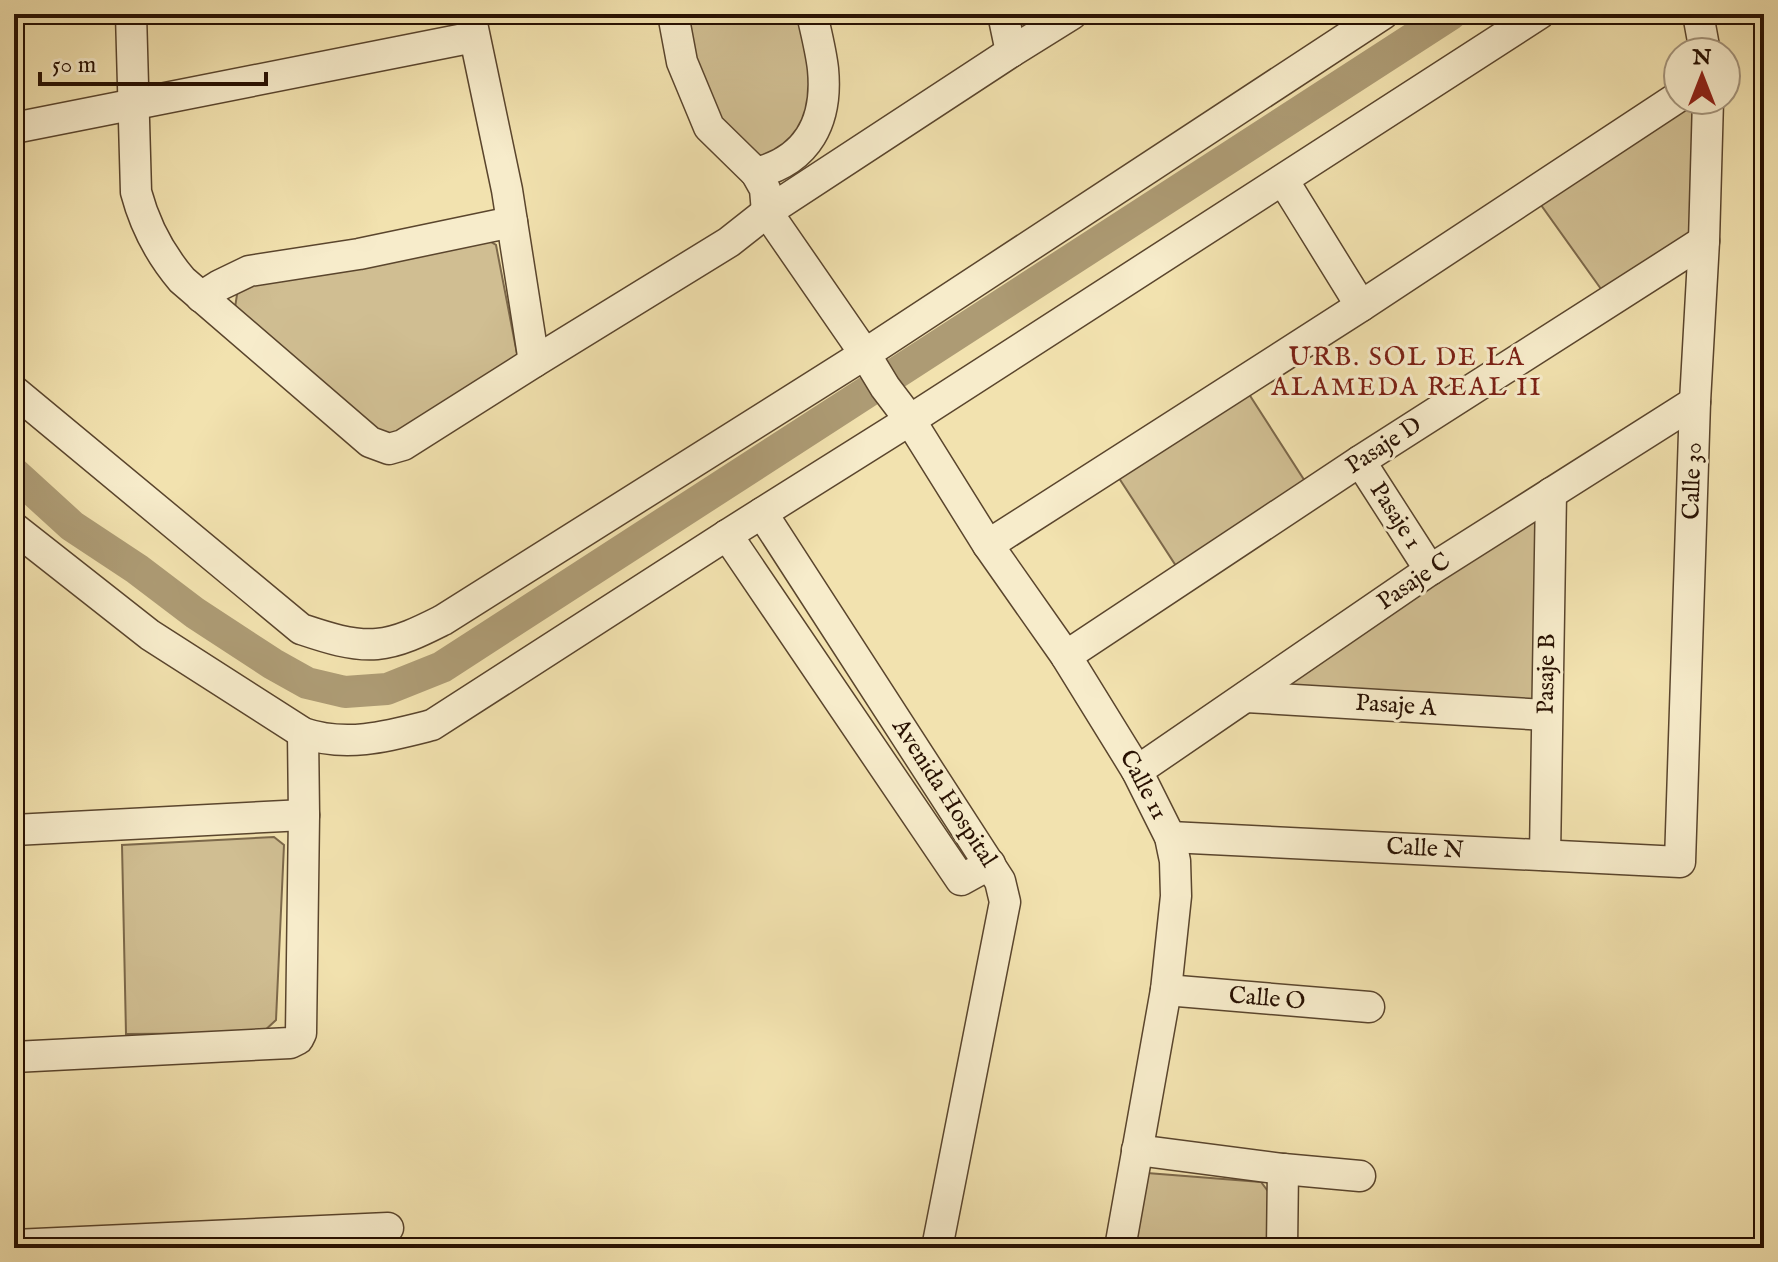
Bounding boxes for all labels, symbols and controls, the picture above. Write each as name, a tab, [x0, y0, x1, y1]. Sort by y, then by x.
scale bar	[40, 36, 266, 86]
north arrow	[1662, 36, 1742, 116]
text: N	[1691, 44, 1712, 72]
text: 50 m	[52, 50, 96, 81]
district label: URB. SOL DE LA ALAMEDA REAL II	[1270, 341, 1543, 404]
street label: Pasaje D	[1340, 410, 1428, 482]
street label: Calle 30	[1676, 442, 1710, 520]
street label: Pasaje 1	[1362, 477, 1428, 555]
street label: Pasaje C	[1371, 546, 1457, 618]
street label: Pasaje B	[1531, 633, 1563, 715]
street label: Pasaje A	[1354, 688, 1438, 724]
street label: Avenida Hospital	[884, 712, 1004, 873]
street label: Calle 11	[1112, 745, 1174, 825]
street label: Calle N	[1385, 831, 1465, 867]
street label: Calle O	[1227, 980, 1307, 1018]

